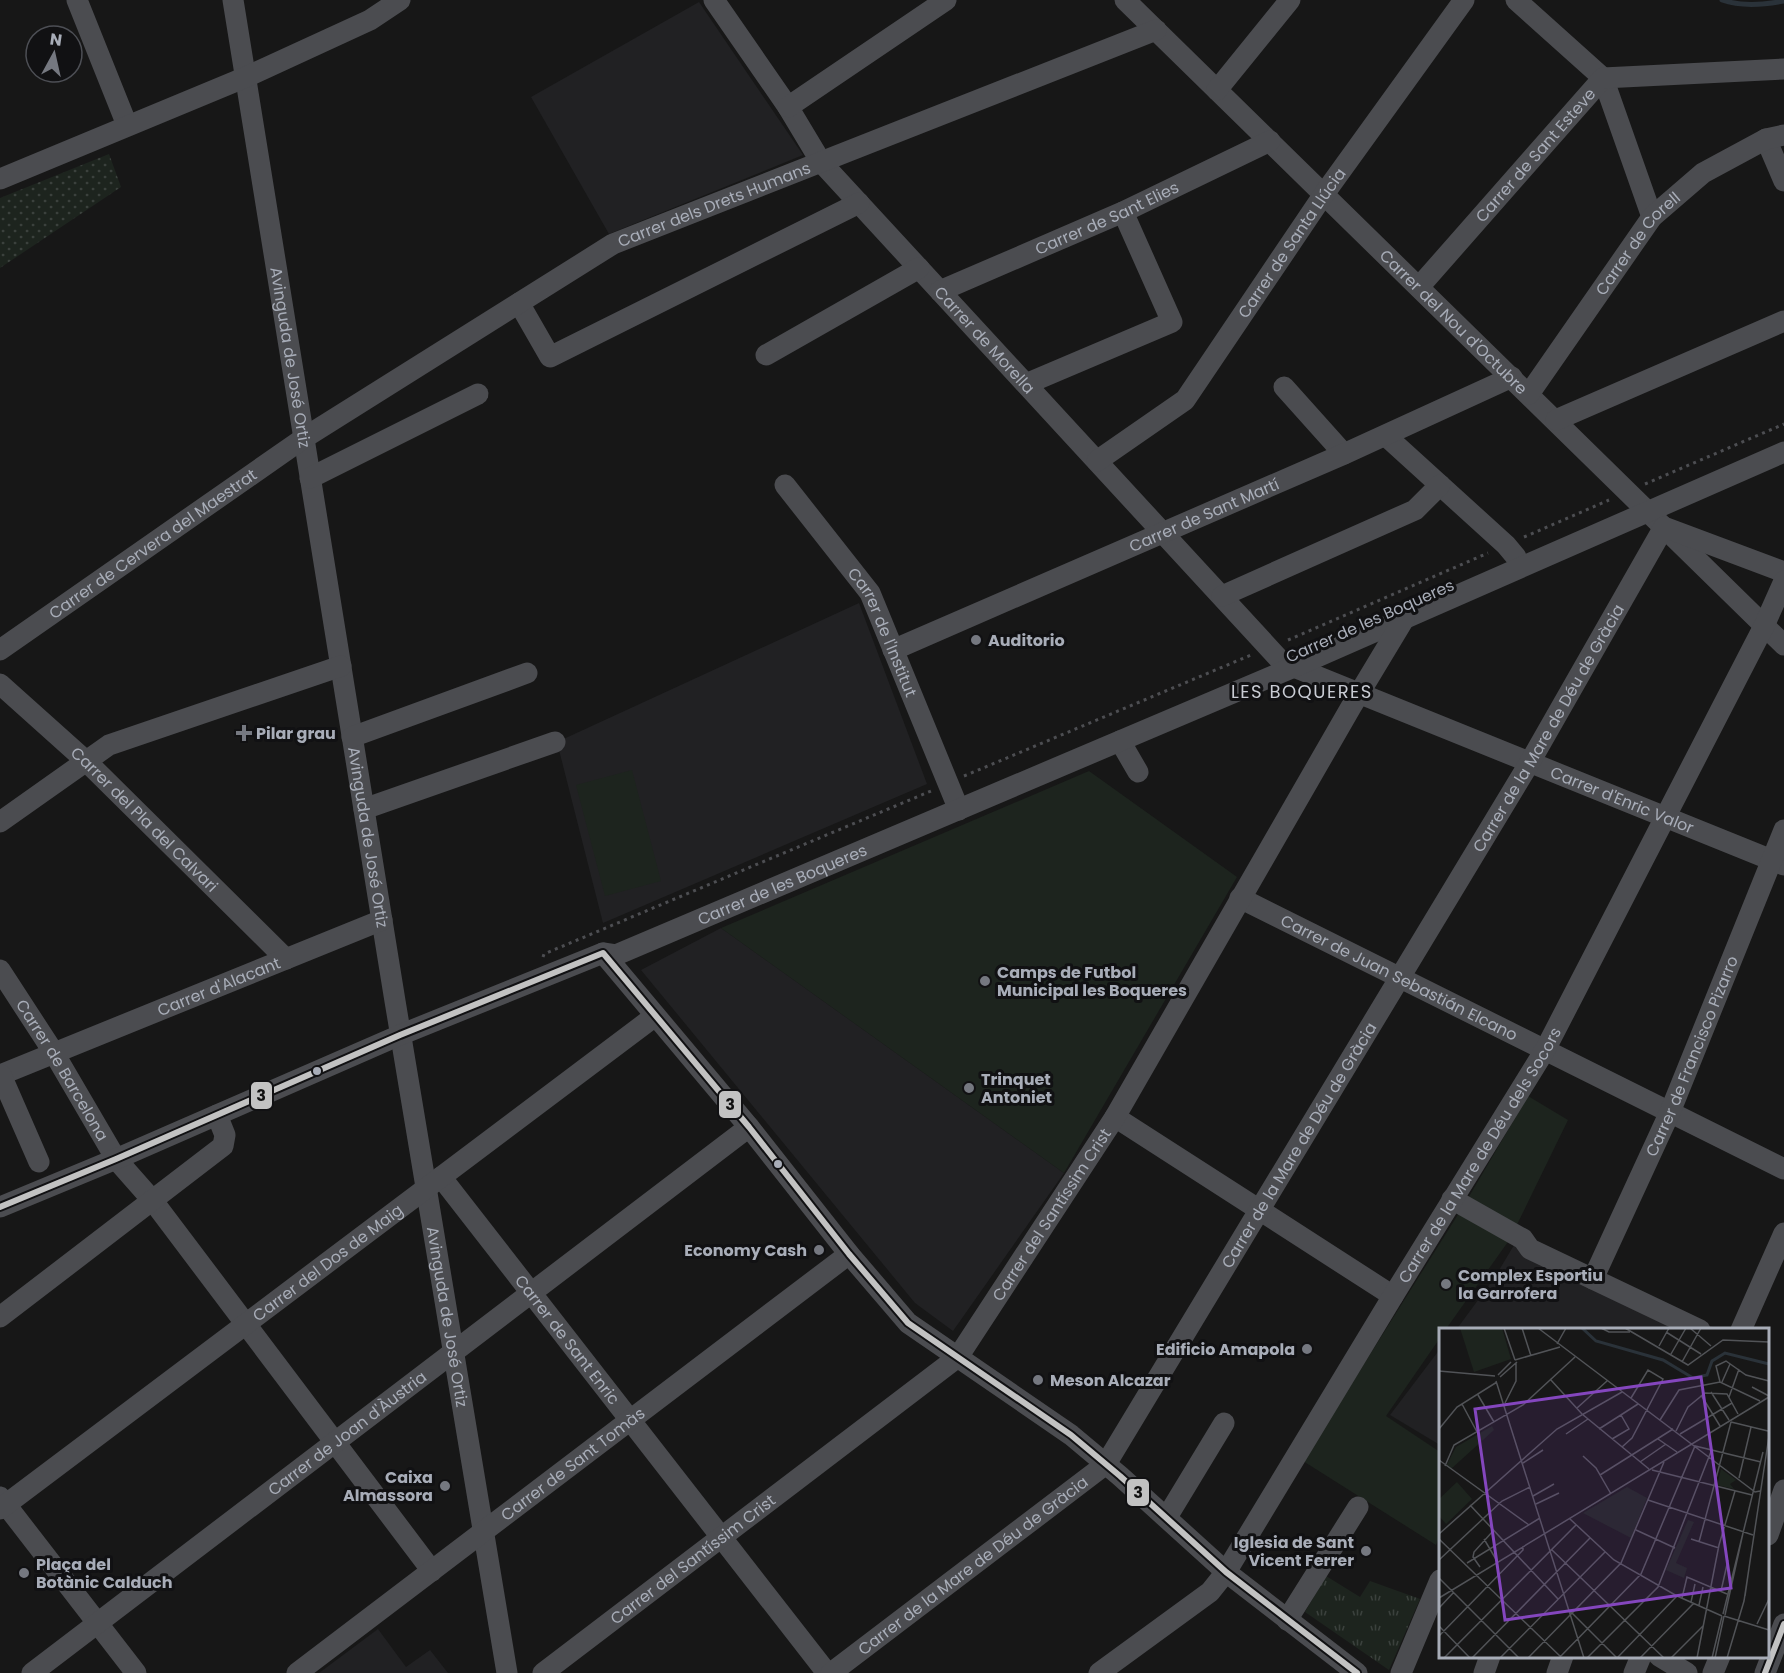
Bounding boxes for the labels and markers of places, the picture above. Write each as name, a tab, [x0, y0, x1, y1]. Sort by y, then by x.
place label: Auditorio	[988, 629, 1065, 652]
marker: Auditorio	[969, 633, 983, 647]
place label: Pilar grau	[256, 722, 336, 745]
marker: Pilar grau	[237, 726, 251, 740]
place label: Camps de Futbol Municipal les Boqueres	[997, 961, 1187, 1002]
marker: Camps de Futbol Municipal les Boqueres	[978, 974, 992, 988]
unlabelled marker	[311, 1065, 323, 1077]
place label: Trinquet Antoniet	[981, 1068, 1052, 1109]
marker: Trinquet Antoniet	[962, 1081, 976, 1095]
unlabelled marker	[772, 1158, 784, 1170]
place label: Economy Cash	[684, 1239, 807, 1262]
marker: Economy Cash	[812, 1243, 826, 1257]
place label: Complex Esportiu la Garrofera	[1458, 1264, 1603, 1305]
marker: Complex Esportiu la Garrofera	[1439, 1277, 1453, 1291]
place label: Edificio Amapola	[1156, 1338, 1295, 1361]
marker: Edificio Amapola	[1300, 1342, 1314, 1356]
place label: Meson Alcazar	[1050, 1369, 1171, 1392]
marker: Meson Alcazar	[1031, 1373, 1045, 1387]
place label: Caixa Almassora	[343, 1466, 433, 1507]
marker: Caixa Almassora	[438, 1479, 452, 1493]
place label: Iglesia de Sant Vicent Ferrer	[1234, 1531, 1354, 1572]
marker: Iglesia de Sant Vicent Ferrer	[1359, 1544, 1373, 1558]
place label: Plaça del Botànic Calduch	[36, 1553, 173, 1594]
marker: Plaça del Botànic Calduch	[17, 1566, 31, 1580]

